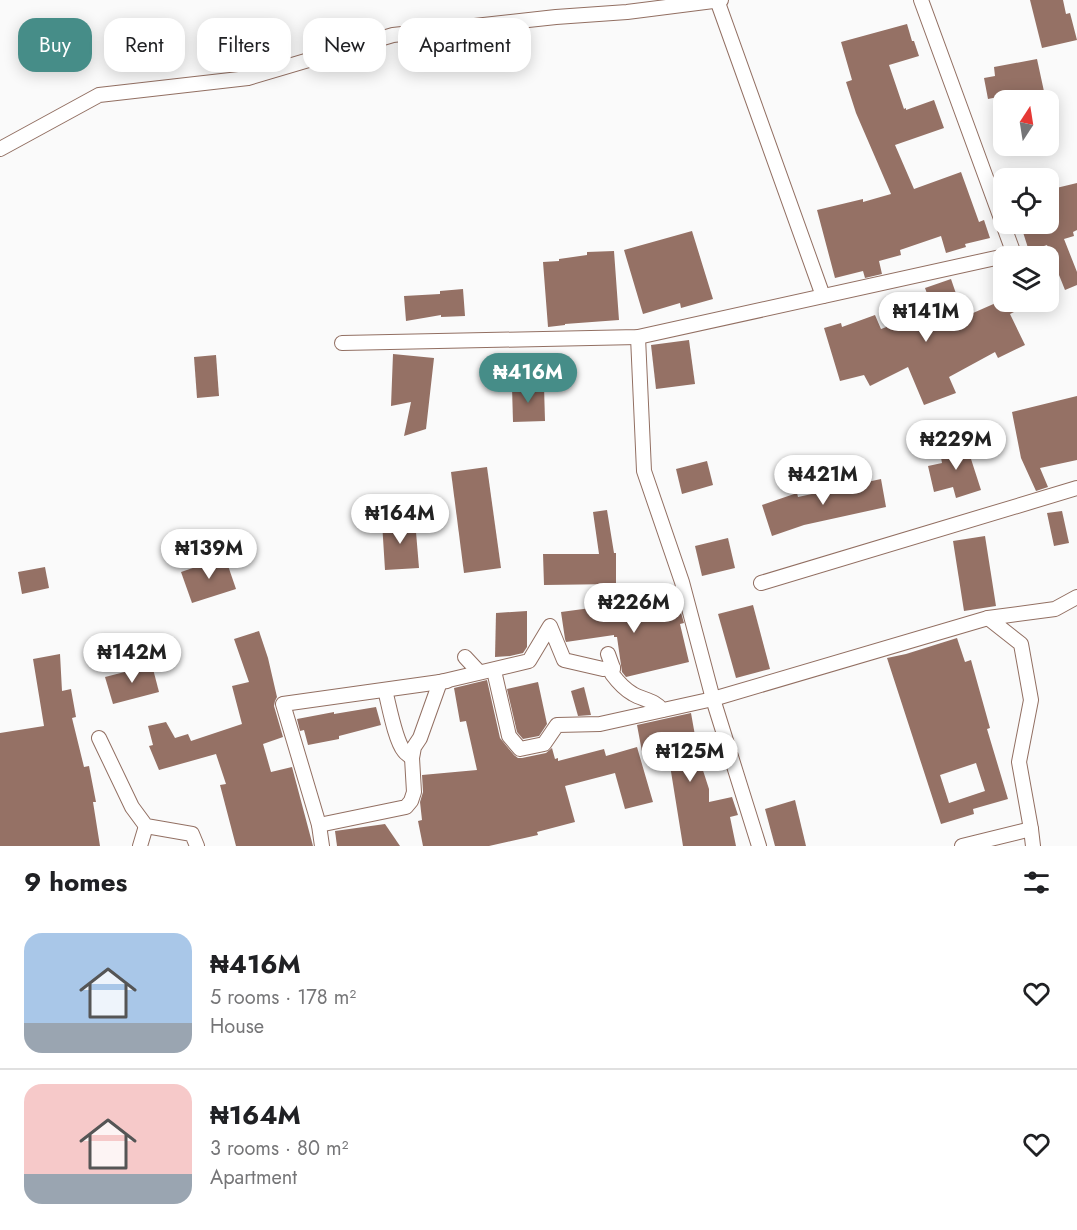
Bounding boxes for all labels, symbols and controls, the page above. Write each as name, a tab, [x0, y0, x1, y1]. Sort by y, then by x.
chip: Buy	[18, 18, 92, 72]
chip: Rent	[104, 18, 185, 72]
chip: Filters	[197, 18, 291, 72]
chip: New	[303, 18, 386, 72]
chip: Apartment	[398, 18, 531, 72]
north arrow	[993, 90, 1059, 156]
map controls	[993, 90, 1059, 312]
button: locate	[993, 168, 1059, 234]
button: layers	[993, 246, 1059, 312]
pin: ₦141M	[884, 292, 968, 343]
text: ₦141M	[893, 297, 959, 326]
pin: ₦416M	[486, 353, 570, 404]
text: ₦416M	[493, 358, 563, 387]
pin: ₦229M	[914, 420, 998, 471]
text: ₦229M	[920, 425, 992, 454]
pin: ₦421M	[781, 455, 865, 506]
text: ₦421M	[788, 460, 858, 489]
pin: ₦164M	[358, 494, 442, 545]
text: ₦164M	[365, 499, 435, 528]
pin: ₦139M	[167, 529, 251, 580]
text: ₦139M	[175, 534, 243, 563]
pin: ₦226M	[592, 583, 676, 634]
text: ₦226M	[598, 588, 670, 617]
pin: ₦142M	[90, 633, 174, 684]
text: ₦142M	[97, 638, 167, 667]
pin: ₦125M	[648, 732, 732, 783]
text: ₦125M	[656, 737, 724, 766]
text: 9 homes	[24, 863, 127, 901]
icon: filters	[1020, 866, 1053, 899]
text: ₦416M	[210, 945, 301, 983]
icon: home	[72, 957, 144, 1029]
icon: heart	[1020, 977, 1053, 1010]
text: 5 rooms · 178 m²	[210, 983, 356, 1012]
text: House	[210, 1012, 264, 1041]
text: ₦164M	[210, 1096, 301, 1134]
icon: home	[72, 1108, 144, 1180]
icon: heart	[1020, 1128, 1053, 1161]
text: 3 rooms · 80 m²	[210, 1134, 348, 1163]
text: Apartment	[210, 1163, 297, 1192]

